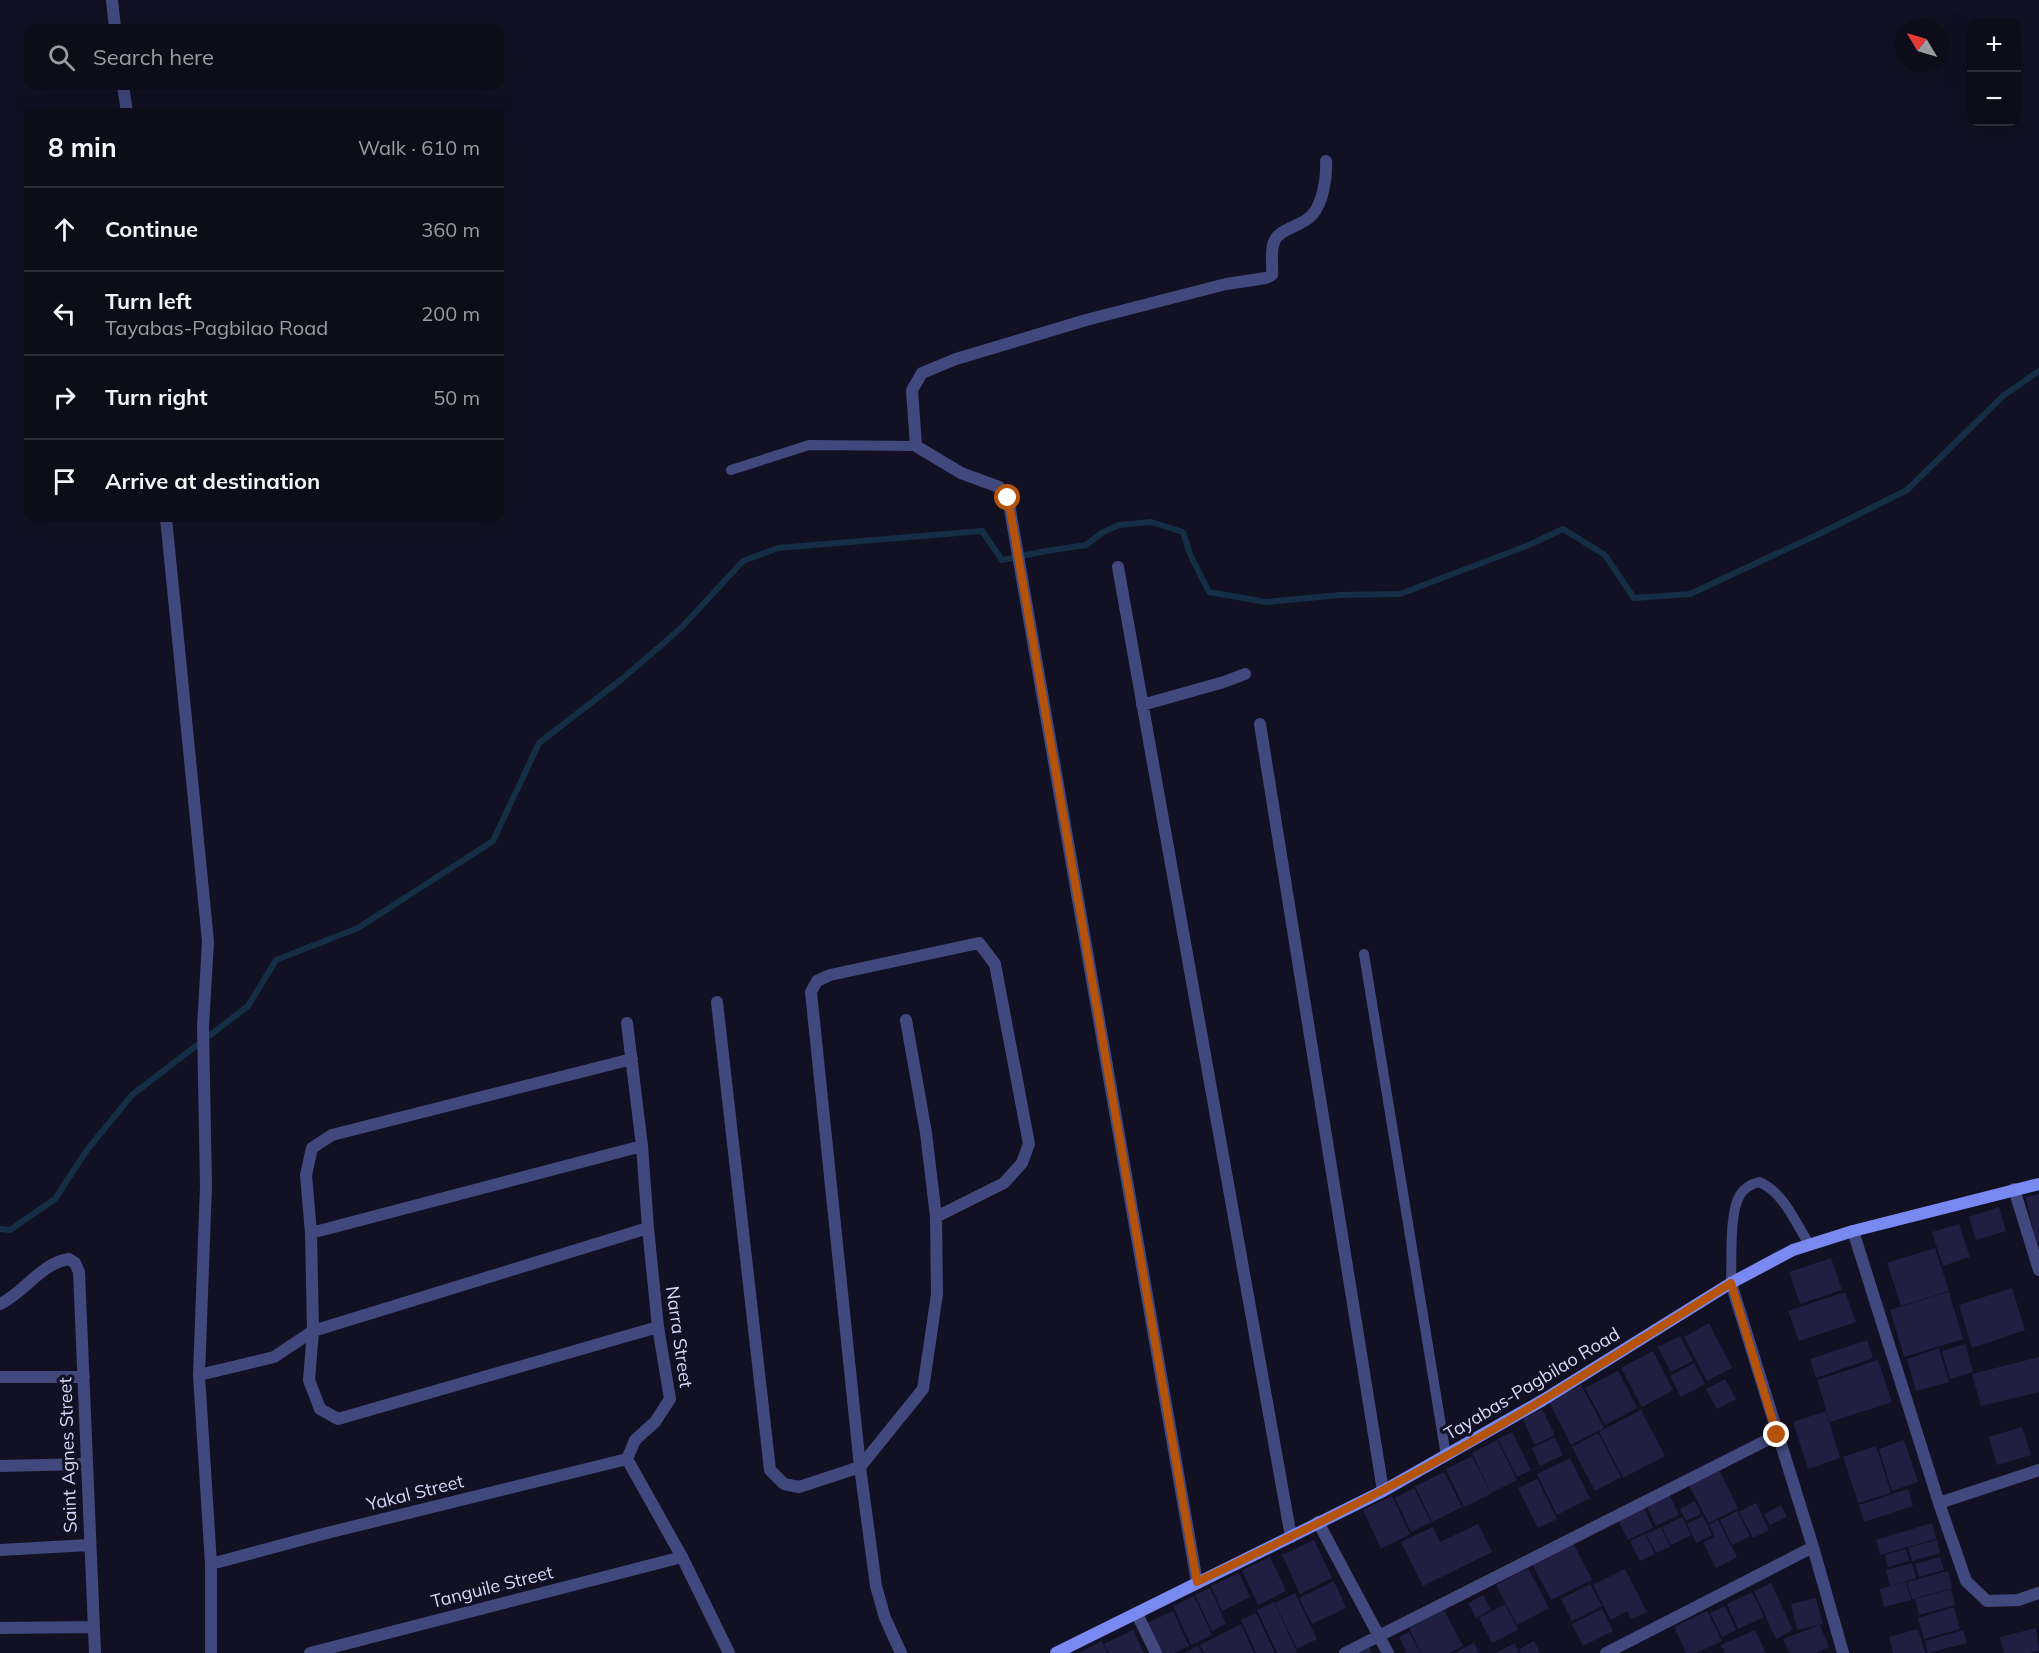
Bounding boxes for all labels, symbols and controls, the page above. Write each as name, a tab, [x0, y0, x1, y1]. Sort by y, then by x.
north arrow	[1895, 18, 1949, 72]
map controls	[1967, 18, 2021, 126]
button: +	[1967, 18, 2021, 72]
search box	[24, 24, 504, 90]
icon: search	[45, 41, 78, 74]
text: Search here	[93, 43, 214, 71]
button: −	[1967, 72, 2021, 126]
text: 8 min	[48, 131, 117, 164]
text: Walk · 610 m	[358, 135, 480, 160]
icon: ahead	[48, 213, 81, 246]
text: Continue	[105, 215, 198, 243]
text: 360 m	[421, 217, 480, 242]
text: Turn left	[105, 287, 192, 315]
icon: left	[48, 297, 81, 330]
text: 200 m	[421, 301, 480, 326]
text: Tayabas-Pagbilao Road	[105, 315, 328, 340]
icon: right	[48, 381, 81, 414]
text: Turn right	[105, 383, 208, 411]
text: 50 m	[433, 385, 480, 410]
icon: arrive	[48, 465, 81, 498]
text: Arrive at destination	[105, 467, 320, 495]
route start	[994, 484, 1020, 510]
street label: Narra Street	[661, 1285, 698, 1389]
street label: Tayabas-Pagbilao Road	[1440, 1322, 1624, 1445]
street label: Saint Agnes Street	[53, 1377, 82, 1533]
route end	[1763, 1421, 1789, 1447]
street label: Yakal Street	[363, 1469, 466, 1516]
street label: Tanguile Street	[428, 1560, 555, 1613]

